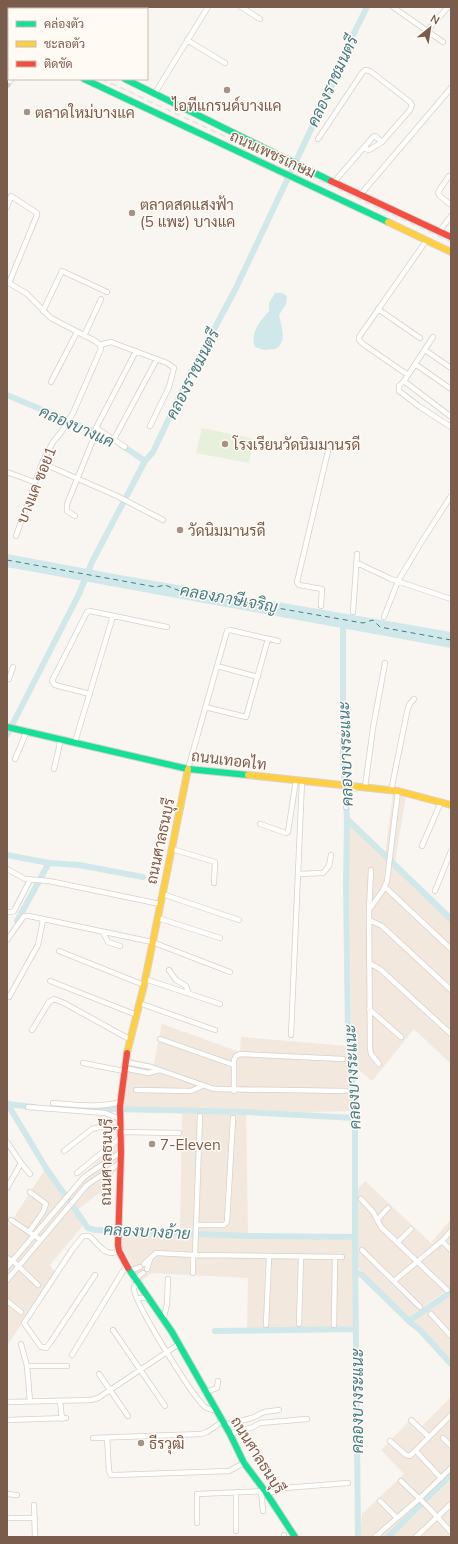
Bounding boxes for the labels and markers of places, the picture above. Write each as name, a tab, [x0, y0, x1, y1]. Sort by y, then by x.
marker: ไอทีแกรนด์บางแค	[222, 85, 232, 95]
place label: ไอทีแกรนด์บางแค	[171, 96, 282, 115]
place label: ตลาดใหม่บางแค	[35, 103, 135, 122]
marker: ตลาดใหม่บางแค	[22, 107, 32, 117]
place label: ตลาดสดแสงฟ้า (5 แพะ) บางแค	[140, 195, 235, 231]
marker: ตลาดสดแสงฟ้า (5 แพะ) บางแค	[127, 208, 137, 218]
place label: โรงเรียนวัดนิมมานรดี	[232, 435, 360, 454]
marker: โรงเรียนวัดนิมมานรดี	[220, 439, 230, 449]
place label: วัดนิมมานรดี	[188, 521, 266, 540]
marker: วัดนิมมานรดี	[175, 525, 185, 535]
place label: 7-Eleven	[160, 1135, 221, 1154]
marker: 7-Eleven	[147, 1139, 157, 1149]
place label: ธีรวุฒิ	[149, 1434, 185, 1455]
marker: ธีรวุฒิ	[136, 1438, 146, 1448]

